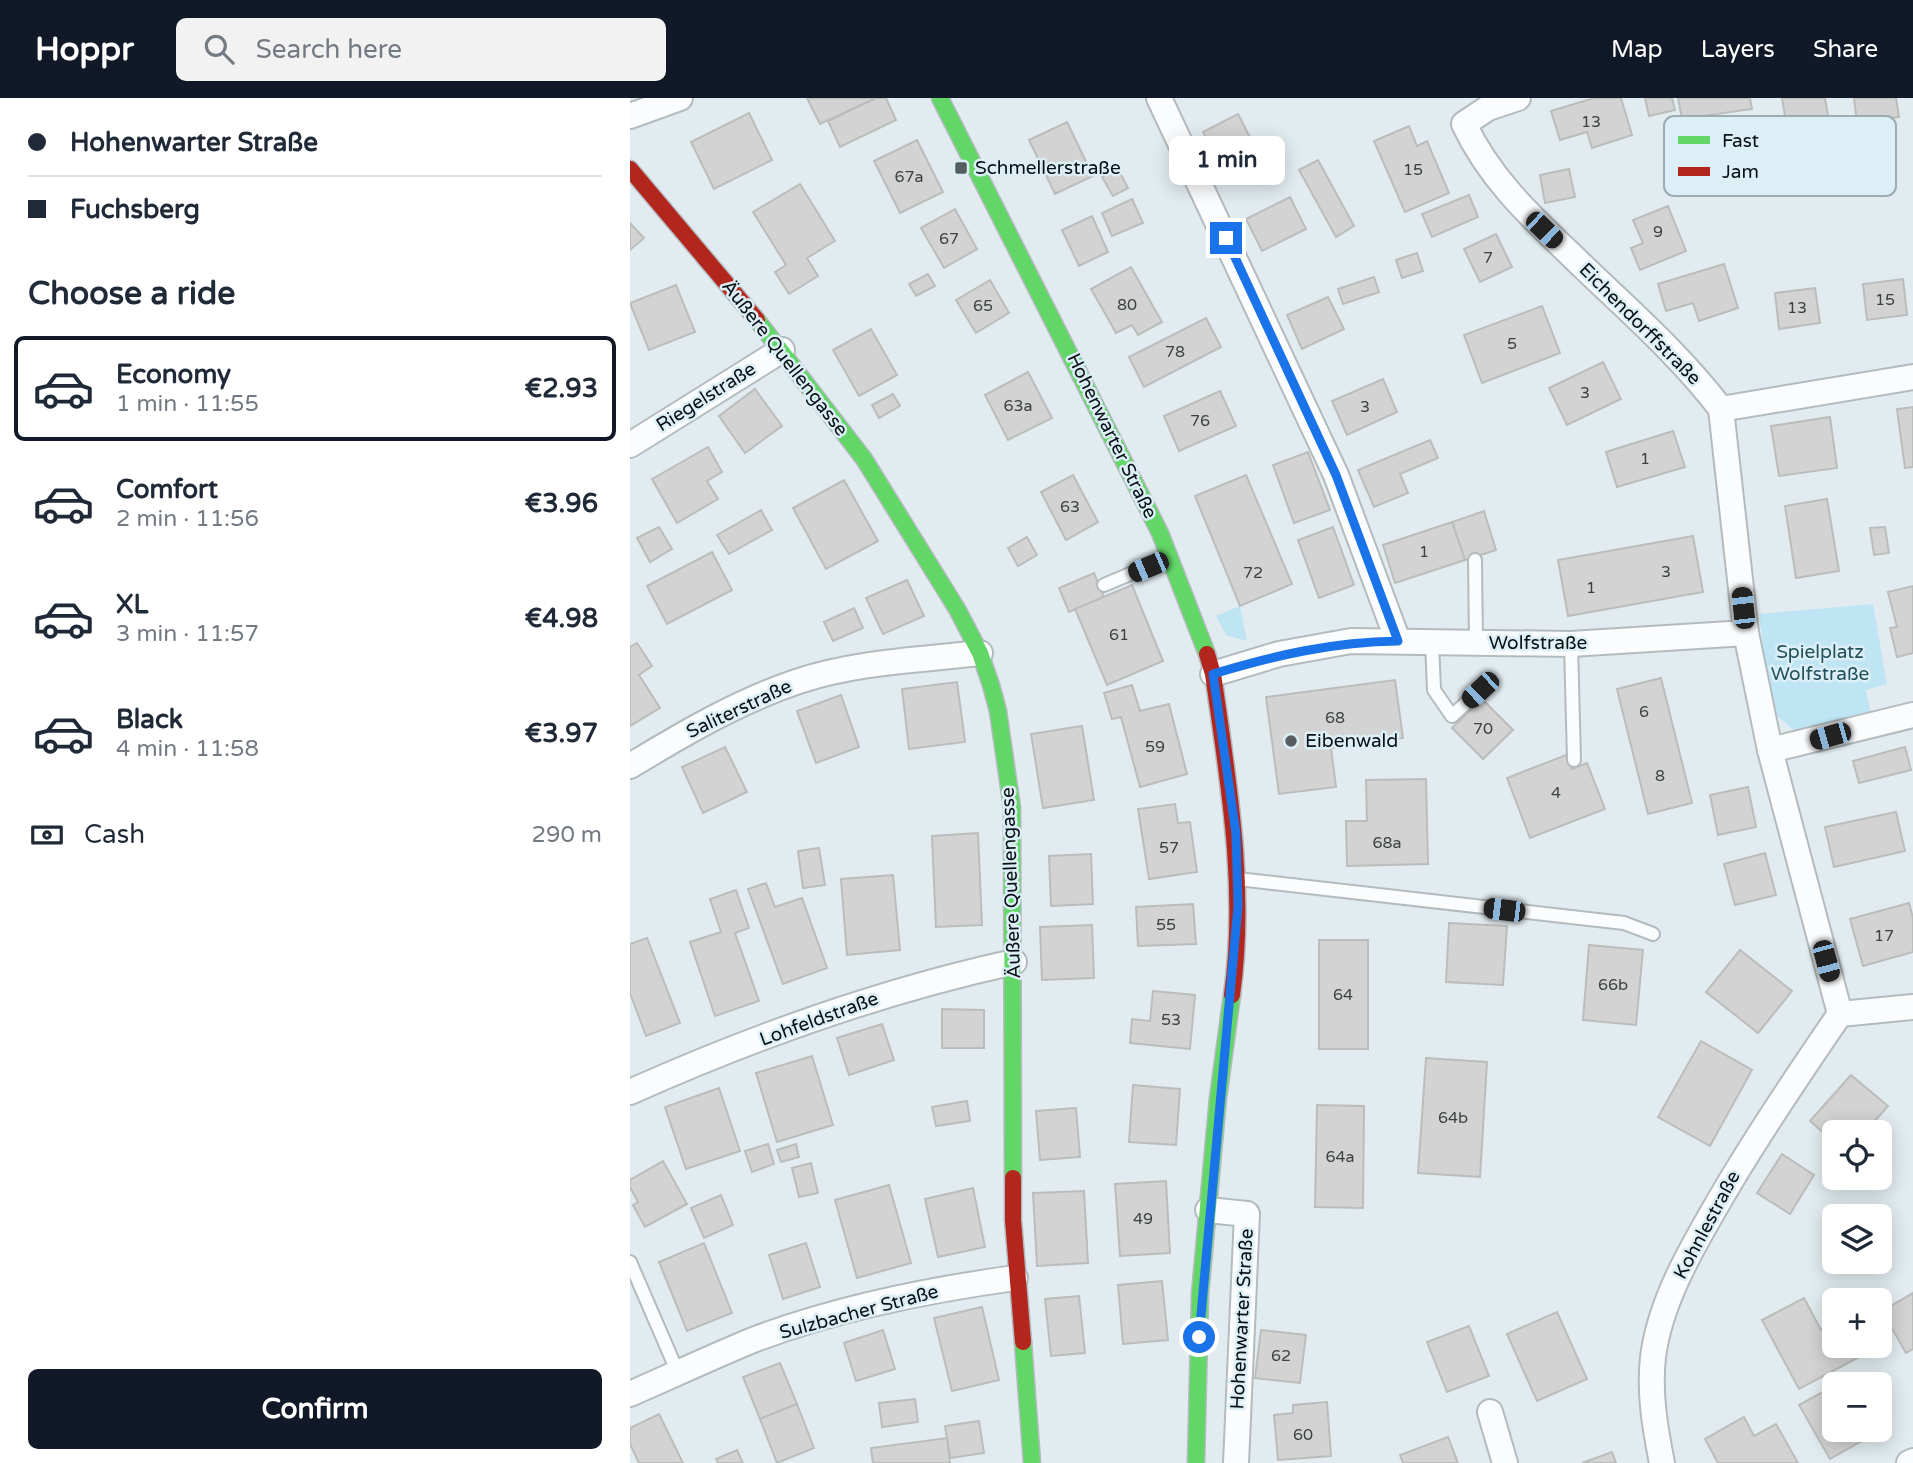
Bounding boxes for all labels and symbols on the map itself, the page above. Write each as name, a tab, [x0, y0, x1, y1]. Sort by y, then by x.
house number: 13	[1581, 112, 1601, 132]
legend	[1664, 116, 1896, 196]
text: Fast	[1722, 130, 1759, 152]
callout: 1 min	[1168, 136, 1284, 186]
place label: Schmellerstraße	[975, 157, 1121, 179]
marker: Schmellerstraße	[953, 160, 969, 176]
house number: 15	[1403, 160, 1423, 180]
text: Jam	[1722, 161, 1759, 183]
house number: 67a	[894, 167, 924, 187]
car	[1522, 208, 1567, 252]
route end	[1210, 222, 1242, 254]
house number: 9	[1653, 222, 1663, 242]
house number: 67	[939, 229, 959, 249]
house number: 7	[1483, 248, 1493, 268]
street label: Eichendorffstraße	[1575, 259, 1705, 389]
street label: Äußere Quellengasse	[717, 276, 853, 440]
house number: 15	[1875, 290, 1895, 310]
house number: 80	[1117, 295, 1137, 315]
house number: 65	[973, 296, 993, 316]
house number: 13	[1787, 298, 1807, 318]
house number: 5	[1507, 334, 1517, 354]
house number: 78	[1165, 342, 1185, 362]
street label: Hohenwarter Straße	[1062, 350, 1162, 522]
street label: Riegelstraße	[652, 358, 760, 436]
house number: 3	[1580, 383, 1590, 403]
house number: 63a	[1003, 396, 1033, 416]
house number: 3	[1360, 397, 1370, 417]
house number: 76	[1190, 411, 1210, 431]
house number: 1	[1640, 449, 1650, 469]
house number: 63	[1060, 497, 1080, 517]
house number: 1	[1419, 542, 1429, 562]
car	[1125, 549, 1172, 585]
house number: 3	[1661, 562, 1671, 582]
house number: 72	[1243, 563, 1263, 583]
house number: 1	[1586, 578, 1596, 598]
car	[1731, 586, 1756, 630]
house number: 61	[1109, 625, 1129, 645]
street label: Wolfstraße	[1489, 632, 1587, 654]
park label: Spielplatz Wolfstraße	[1771, 641, 1869, 685]
car	[1458, 668, 1503, 712]
street label: Saliterstraße	[683, 675, 795, 743]
house number: 6	[1639, 702, 1649, 722]
house number: 68	[1325, 708, 1345, 728]
house number: 70	[1473, 719, 1493, 739]
car	[1807, 720, 1854, 752]
place label: Eibenwald	[1305, 730, 1398, 752]
marker: Eibenwald	[1283, 733, 1299, 749]
house number: 59	[1145, 737, 1165, 757]
house number: 8	[1655, 766, 1665, 786]
house number: 4	[1551, 783, 1561, 803]
street label: Äußere Quellengasse	[997, 787, 1025, 979]
house number: 68a	[1372, 833, 1402, 853]
house number: 57	[1159, 838, 1179, 858]
car	[1482, 897, 1527, 923]
house number: 55	[1156, 915, 1176, 935]
house number: 17	[1874, 926, 1894, 946]
car	[1811, 938, 1842, 984]
house number: 66b	[1598, 975, 1628, 995]
house number: 64	[1333, 985, 1353, 1005]
street label: Lohfeldstraße	[757, 987, 881, 1051]
house number: 53	[1161, 1010, 1181, 1030]
house number: 64b	[1438, 1108, 1468, 1128]
house number: 64a	[1325, 1147, 1355, 1167]
street label: Kohnlestraße	[1669, 1167, 1745, 1283]
house number: 49	[1133, 1209, 1153, 1229]
street label: Hohenwarter Straße	[1226, 1228, 1258, 1410]
street label: Sulzbacher Straße	[777, 1280, 941, 1344]
route start	[1183, 1321, 1215, 1353]
house number: 62	[1271, 1346, 1291, 1366]
house number: 60	[1293, 1425, 1313, 1445]

